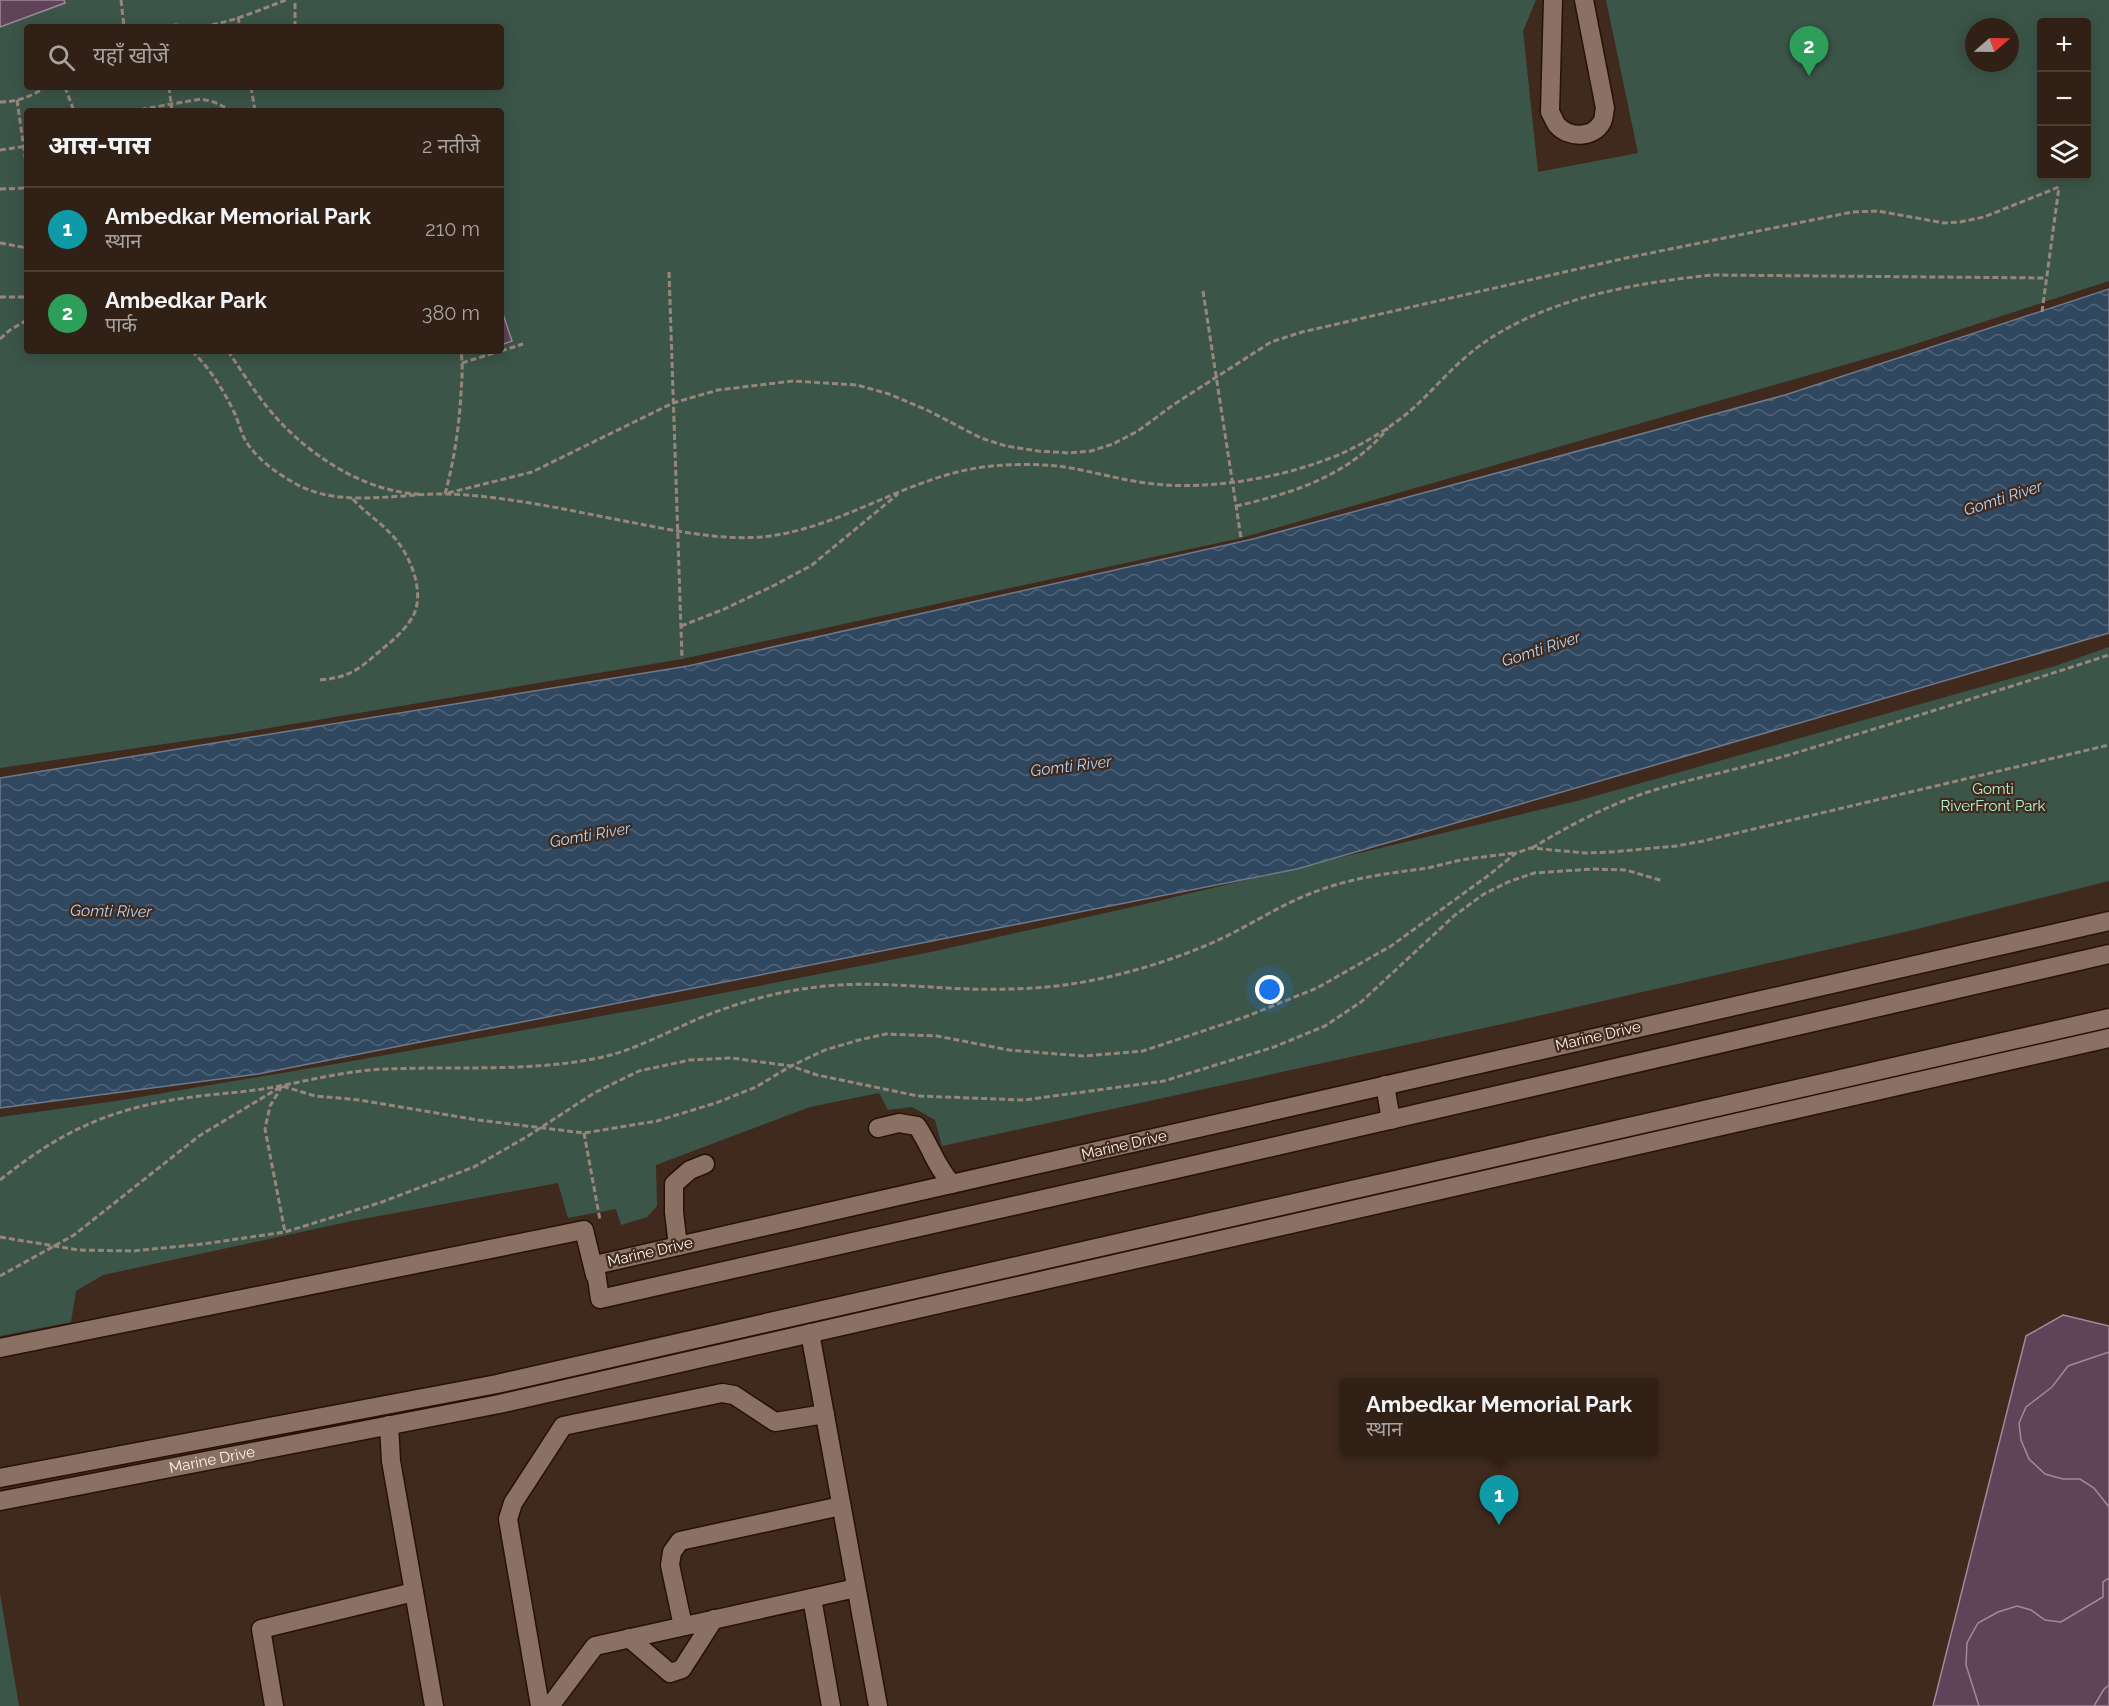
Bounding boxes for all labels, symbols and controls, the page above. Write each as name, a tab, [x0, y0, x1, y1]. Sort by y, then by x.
north arrow	[1965, 18, 2019, 72]
map controls	[2037, 18, 2091, 180]
button: +	[2037, 18, 2091, 72]
search box	[24, 24, 504, 90]
pin: 2	[1790, 26, 1828, 76]
icon: search	[45, 41, 78, 74]
text: यहाँ खोजें	[93, 42, 169, 68]
button: −	[2037, 72, 2091, 126]
button: layers	[2037, 126, 2091, 180]
text: आस-पास	[48, 130, 151, 160]
text: 2 नतीजे	[422, 134, 480, 158]
text: Ambedkar Memorial Park	[105, 203, 371, 229]
text: 1	[63, 217, 72, 241]
text: 210 m	[425, 217, 480, 241]
text: स्थान	[105, 229, 141, 253]
text: Ambedkar Park	[105, 287, 267, 313]
text: 2	[62, 301, 73, 325]
text: 380 m	[422, 301, 480, 325]
text: पार्क	[105, 313, 137, 337]
water label: Gomti River	[1961, 476, 2045, 520]
water label: Gomti River	[1499, 627, 1583, 671]
water label: Gomti River	[1029, 752, 1113, 780]
park label: Gomti RiverFront Park	[1940, 780, 2046, 815]
water label: Gomti River	[548, 818, 632, 851]
water label: Gomti River	[70, 901, 153, 921]
your location	[1255, 975, 1284, 1004]
street label: Marine Drive	[1554, 1017, 1643, 1055]
street label: Marine Drive	[1080, 1126, 1169, 1164]
street label: Marine Drive	[606, 1233, 695, 1271]
popup	[1340, 1378, 1658, 1456]
text: Ambedkar Memorial Park	[1366, 1391, 1632, 1417]
text: स्थान	[1366, 1417, 1402, 1441]
street label: Marine Drive	[168, 1443, 257, 1477]
pin: 1	[1480, 1476, 1518, 1525]

